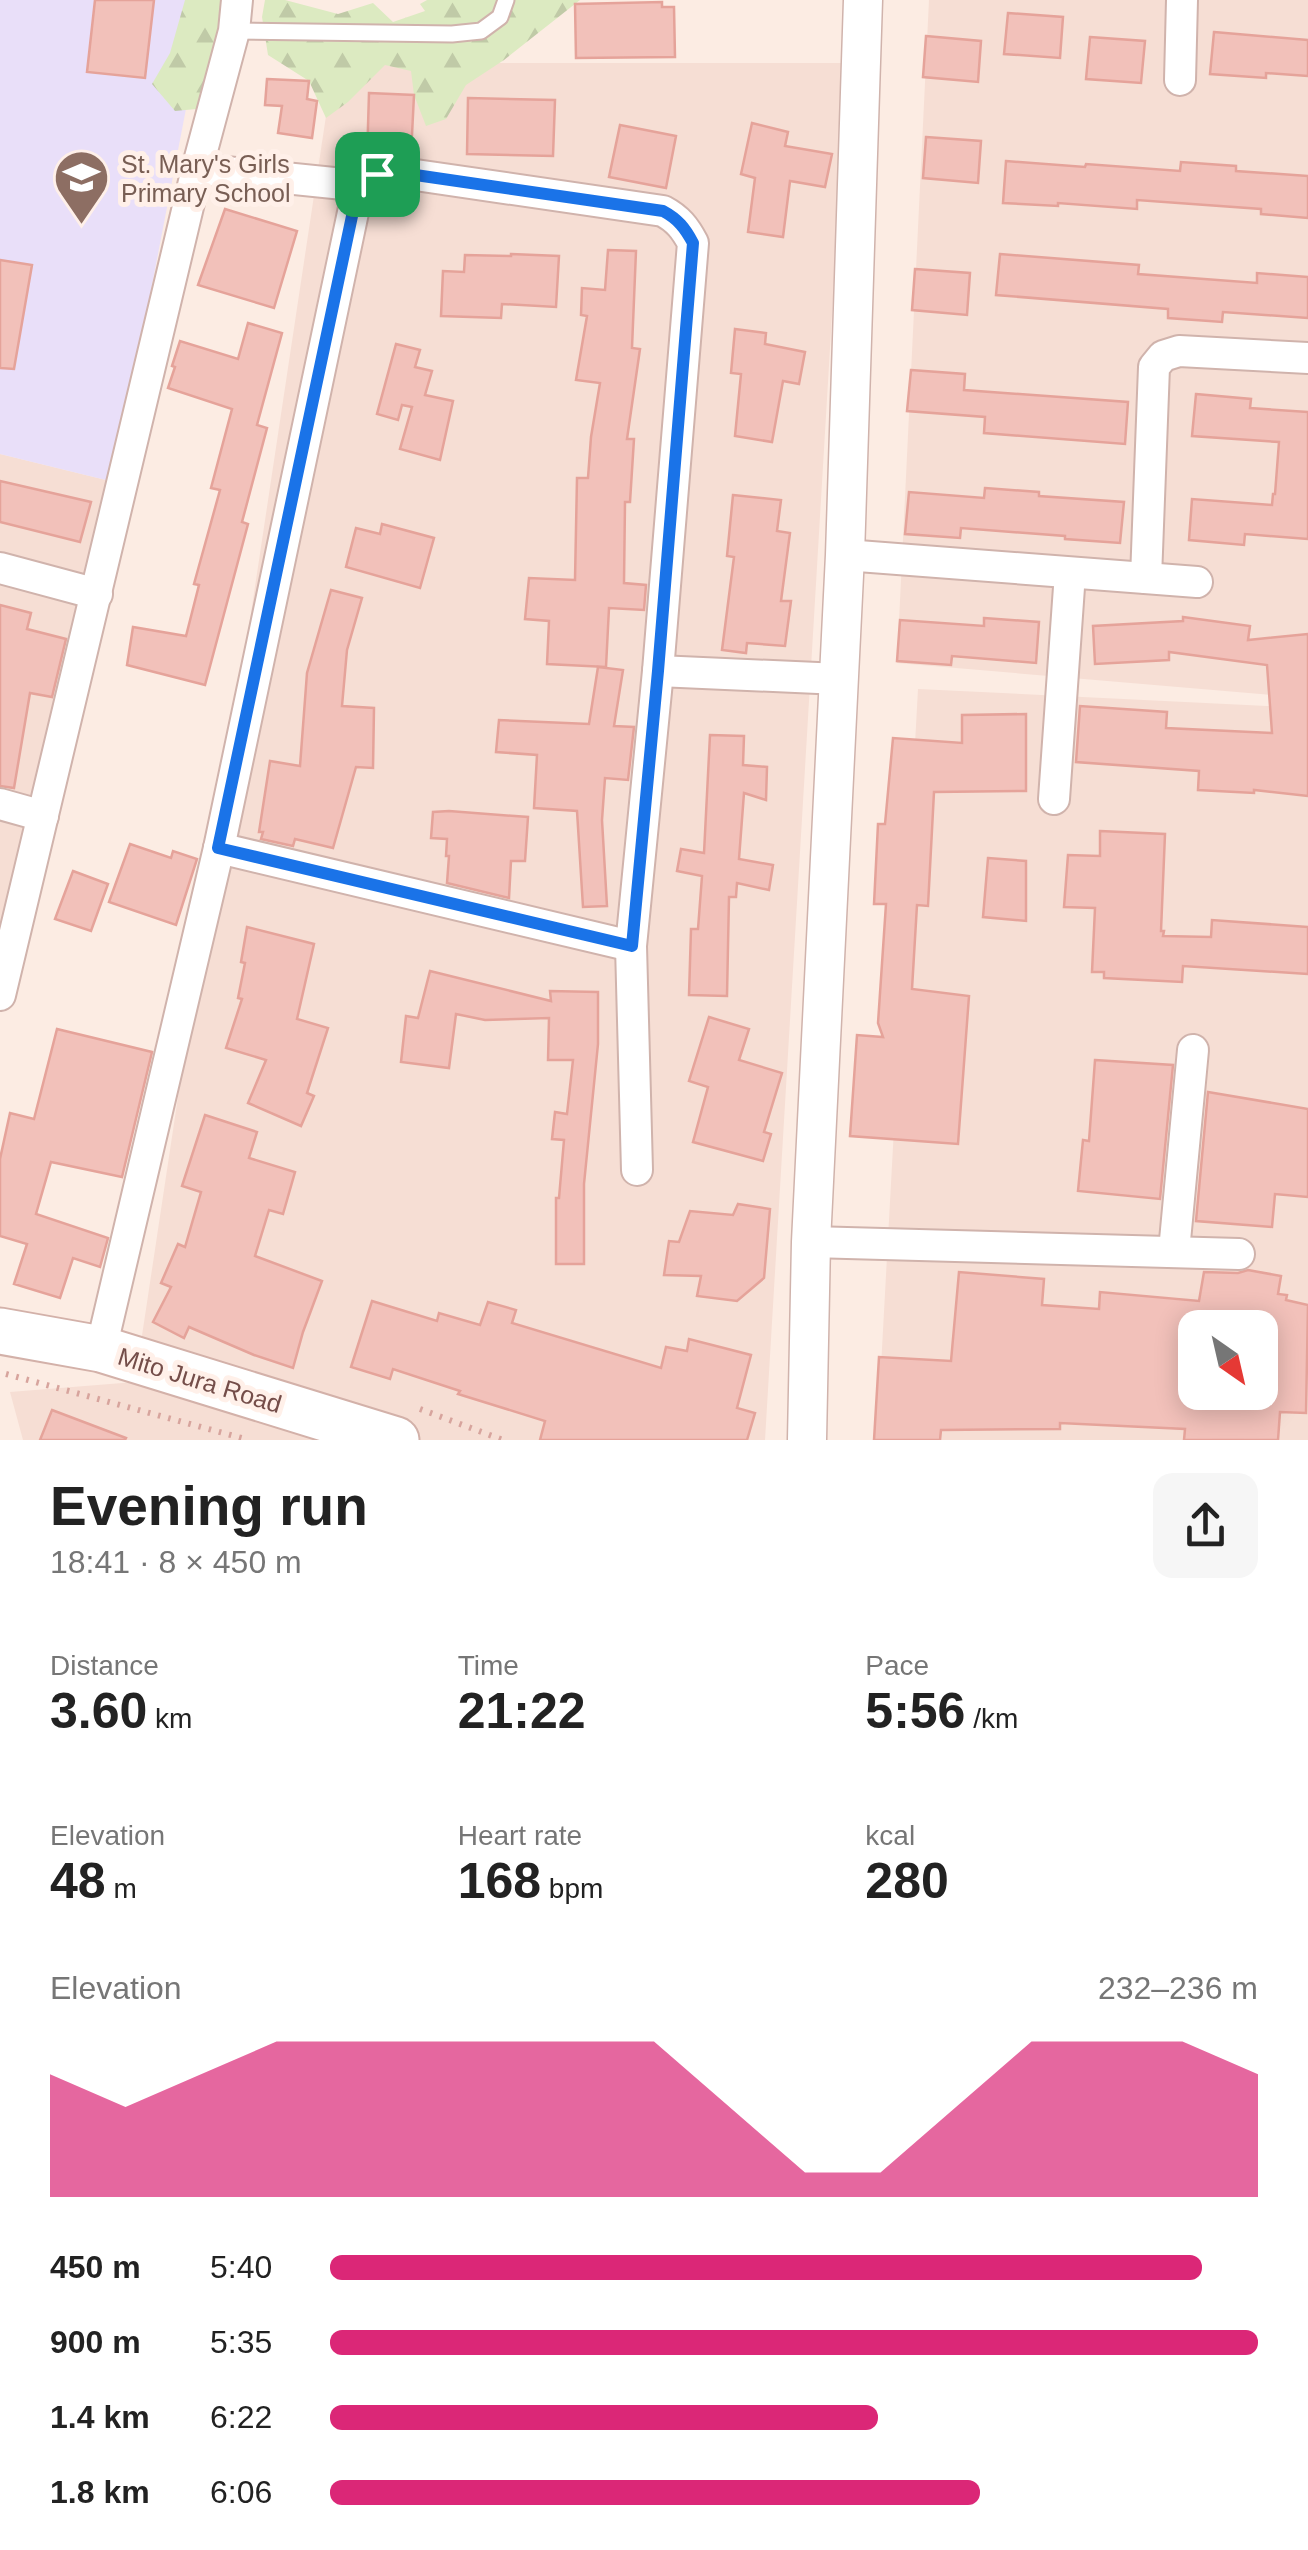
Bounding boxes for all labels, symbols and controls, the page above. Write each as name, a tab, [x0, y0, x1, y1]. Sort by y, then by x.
pin	[335, 132, 420, 217]
icon: arrive	[350, 147, 405, 202]
school or university icon: St. Mary's Girls Primary School	[52, 148, 112, 227]
place label: St. Mary's Girls Primary School	[121, 150, 291, 207]
north arrow	[1178, 1310, 1278, 1410]
map controls	[1178, 1310, 1278, 1410]
street label: Mito Jura Road	[115, 1342, 285, 1418]
button: share	[1153, 1473, 1258, 1578]
text: Evening run	[50, 1475, 368, 1537]
text: 18:41 · 8 × 450 m	[50, 1544, 302, 1580]
text: Distance	[50, 1650, 159, 1681]
text: Time	[458, 1650, 519, 1681]
text: Pace	[865, 1650, 929, 1681]
text: 3.60	[50, 1683, 147, 1739]
text: 21:22	[458, 1683, 586, 1739]
text: 5:56	[865, 1683, 965, 1739]
text: km	[147, 1703, 192, 1734]
text: /km	[965, 1703, 1018, 1734]
text: Elevation	[50, 1820, 165, 1851]
text: Heart rate	[458, 1820, 582, 1851]
text: kcal	[865, 1820, 915, 1851]
text: 48	[50, 1853, 106, 1909]
text: 168	[458, 1853, 541, 1909]
text: 280	[865, 1853, 949, 1909]
text: m	[106, 1873, 137, 1904]
text: bpm	[541, 1873, 603, 1904]
text: Elevation	[50, 1970, 182, 2006]
text: 232–236 m	[1098, 1970, 1258, 2006]
text: 450 m	[50, 2249, 141, 2285]
text: 5:40	[210, 2249, 272, 2285]
text: 900 m	[50, 2324, 141, 2360]
text: 5:35	[210, 2324, 272, 2360]
text: 1.4 km	[50, 2399, 150, 2435]
text: 6:22	[210, 2399, 272, 2435]
text: 1.8 km	[50, 2474, 150, 2510]
text: 6:06	[210, 2474, 272, 2510]

